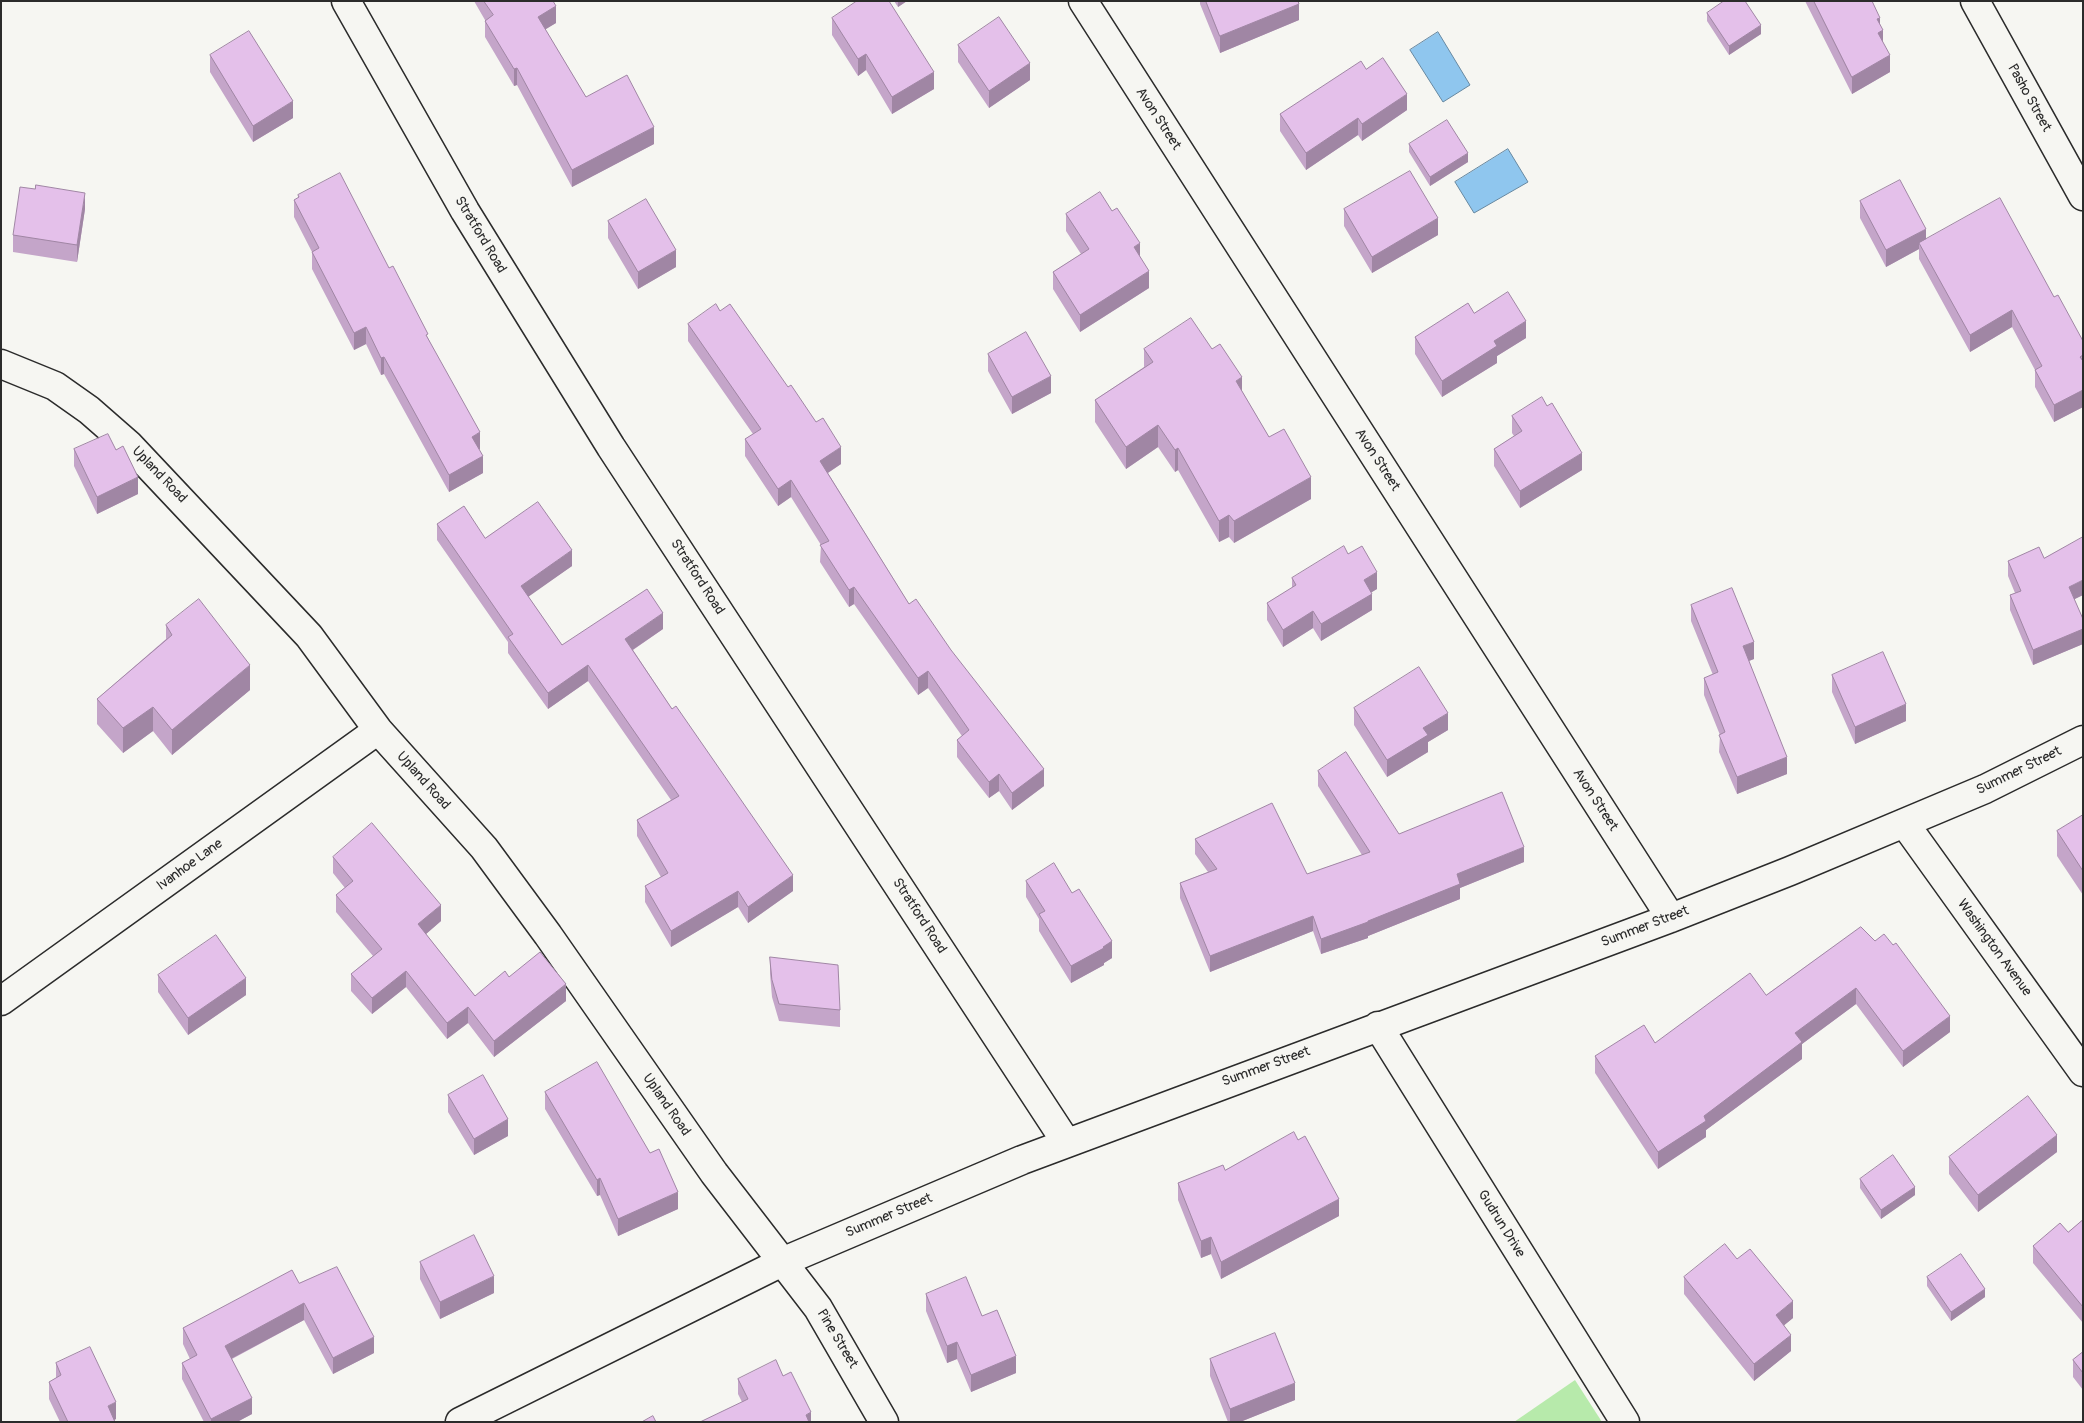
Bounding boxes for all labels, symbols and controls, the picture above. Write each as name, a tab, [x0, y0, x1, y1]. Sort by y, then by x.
street label: Pasho Street	[2003, 61, 2055, 135]
street label: Avon Street	[1132, 85, 1184, 153]
street label: Stratford Road	[451, 194, 509, 276]
street label: Avon Street	[1351, 426, 1403, 494]
street label: Upland Road	[128, 443, 190, 507]
street label: Stratford Road	[666, 536, 728, 618]
street label: Summer Street	[1974, 743, 2064, 799]
street label: Upland Road	[393, 749, 453, 813]
street label: Avon Street	[1569, 766, 1621, 834]
street label: Ivanhoe Lane	[154, 836, 226, 894]
street label: Stratford Road	[888, 875, 950, 957]
street label: Washington Avenue	[1953, 896, 2035, 1000]
street label: Summer Street	[1599, 903, 1691, 951]
street label: Summer Street	[1220, 1043, 1312, 1091]
street label: Upland Road	[638, 1071, 694, 1139]
street label: Gudrun Drive	[1474, 1187, 1528, 1261]
street label: Summer Street	[843, 1190, 935, 1242]
street label: Pine Street	[813, 1306, 861, 1372]

